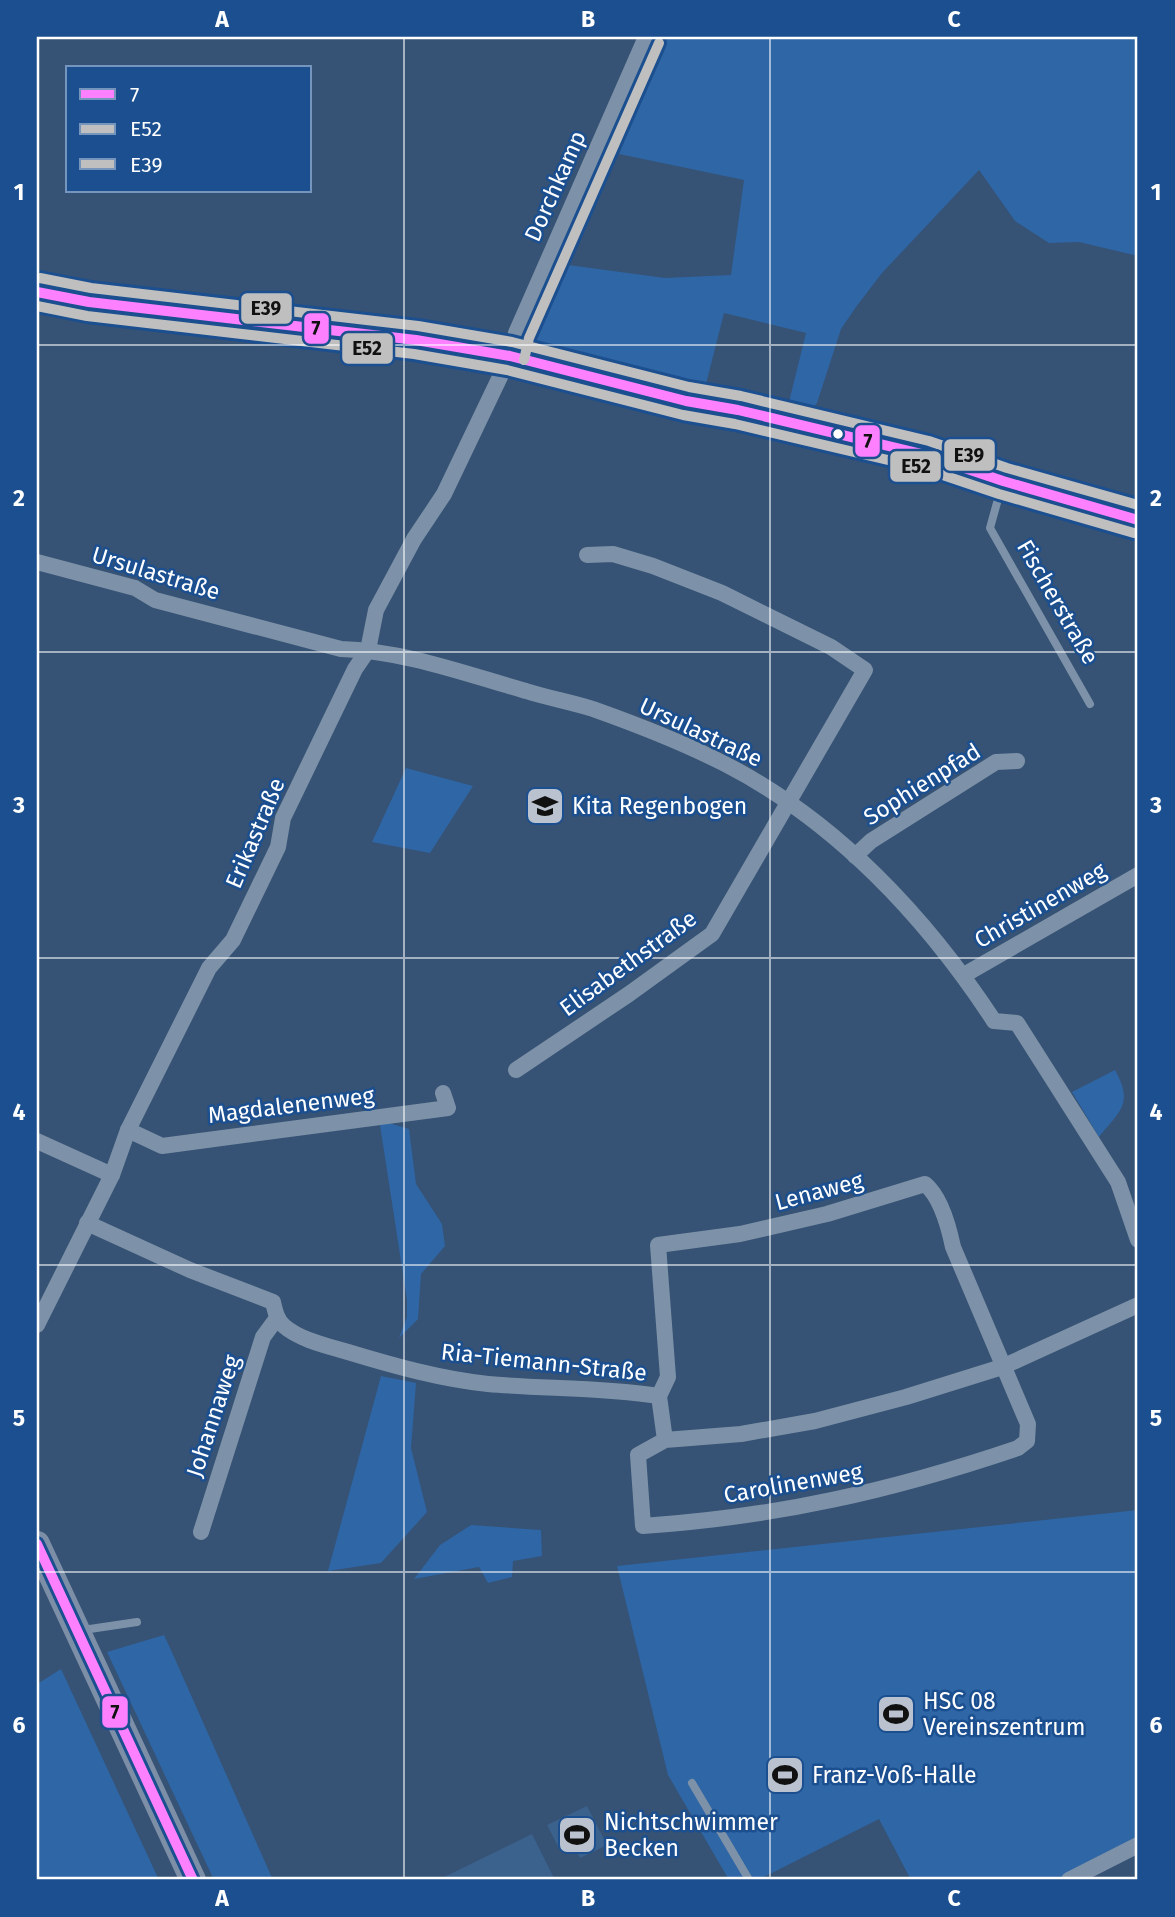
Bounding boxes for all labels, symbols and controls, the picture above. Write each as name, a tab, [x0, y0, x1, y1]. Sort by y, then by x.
text: A	[214, 5, 229, 33]
text: B	[581, 5, 595, 33]
text: C	[947, 5, 961, 33]
legend	[66, 66, 312, 192]
text: 7	[130, 82, 139, 108]
text: E52	[130, 116, 162, 142]
street label: Dorchkamp	[518, 126, 592, 246]
text: E39	[130, 152, 163, 178]
text: 1	[14, 178, 24, 206]
text: 1	[1151, 178, 1161, 206]
line badge: E39	[240, 292, 293, 325]
text: E39	[251, 297, 282, 320]
line badge: 7	[303, 312, 330, 345]
text: 7	[312, 317, 321, 340]
line badge: E52	[341, 332, 394, 365]
text: E52	[352, 337, 382, 360]
line badge: 7	[854, 424, 881, 458]
unlabelled marker	[831, 427, 845, 441]
text: 7	[864, 430, 873, 453]
line badge: E39	[943, 438, 996, 472]
text: E39	[954, 444, 985, 467]
line badge: E52	[889, 450, 942, 483]
text: E52	[901, 455, 931, 478]
text: 2	[13, 484, 25, 512]
text: 2	[1150, 484, 1162, 512]
street label: Fischerstraße	[1011, 535, 1105, 669]
street label: Ursulastraße	[88, 540, 224, 606]
street label: Ursulastraße	[635, 691, 767, 773]
street label: Sophienpfad	[858, 737, 986, 831]
street label: Erikastraße	[219, 774, 291, 892]
school or university icon: Kita Regenbogen	[524, 785, 566, 827]
text: 3	[12, 791, 25, 819]
text: 3	[1149, 791, 1162, 819]
place label: Kita Regenbogen	[572, 792, 747, 820]
street label: Christinenweg	[969, 856, 1111, 954]
street label: Elisabethstraße	[554, 904, 702, 1022]
street label: Magdalenenweg	[206, 1081, 376, 1129]
text: 4	[13, 1098, 26, 1126]
text: 4	[1150, 1098, 1163, 1126]
street label: Lenaweg	[772, 1166, 866, 1216]
street label: Ria-Tiemann-Straße	[440, 1337, 648, 1387]
street label: Johannaweg	[180, 1351, 246, 1481]
text: 5	[13, 1404, 25, 1432]
text: 5	[1150, 1404, 1162, 1432]
street label: Carolinenweg	[721, 1457, 865, 1509]
place label: HSC 08 Vereinszentrum	[923, 1687, 1085, 1741]
sports icon: HSC 08 Vereinszentrum	[875, 1693, 917, 1735]
line badge: 7	[101, 1695, 129, 1729]
text: 7	[111, 1701, 120, 1724]
text: 6	[13, 1711, 26, 1739]
text: 6	[1150, 1711, 1163, 1739]
sports icon: Franz-Voß-Halle	[764, 1754, 806, 1796]
place label: Franz-Voß-Halle	[812, 1761, 977, 1789]
place label: Nichtschwimmer Becken	[604, 1808, 778, 1862]
sports icon: Nichtschwimmer Becken	[556, 1814, 598, 1856]
text: A	[214, 1884, 229, 1912]
text: B	[581, 1884, 595, 1912]
text: C	[947, 1884, 961, 1912]

